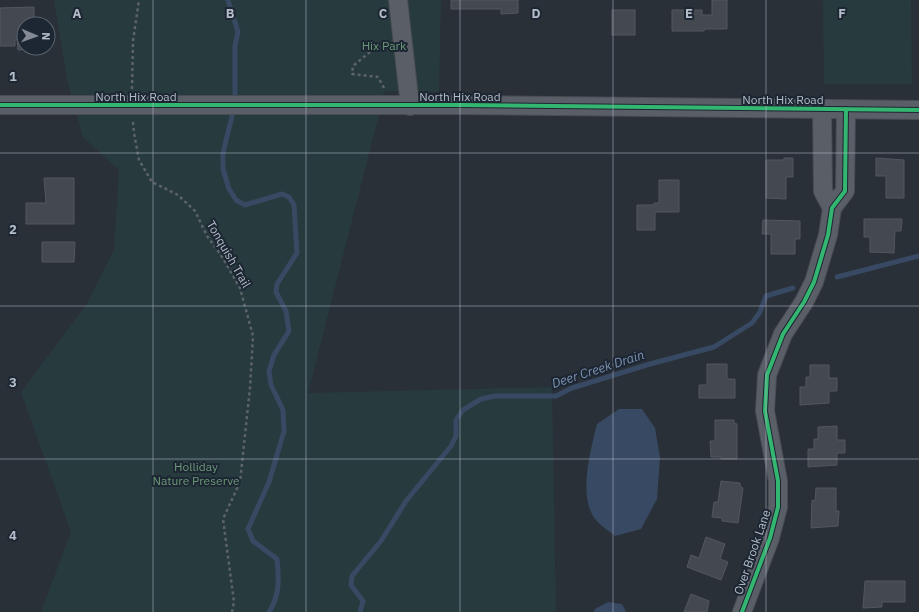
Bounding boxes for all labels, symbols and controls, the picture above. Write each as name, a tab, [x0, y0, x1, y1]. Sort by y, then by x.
text: A	[73, 5, 82, 22]
text: B	[226, 5, 235, 22]
text: C	[379, 5, 388, 22]
text: D	[531, 5, 541, 22]
text: E	[685, 5, 693, 22]
text: F	[838, 5, 846, 22]
north arrow	[16, 16, 56, 56]
text: N	[39, 32, 53, 41]
park label: Hix Park	[362, 38, 407, 53]
text: 1	[9, 68, 17, 85]
street label: North Hix Road	[95, 89, 177, 104]
street label: North Hix Road	[419, 89, 501, 104]
street label: North Hix Road	[742, 92, 824, 107]
street label: Tonquish Trail	[204, 218, 254, 290]
text: 2	[9, 221, 17, 238]
water label: Deer Creek Drain	[549, 346, 647, 392]
text: 3	[9, 374, 17, 391]
park label: Holliday Nature Preserve	[152, 459, 240, 488]
street label: Over Brook Lane	[730, 507, 774, 596]
text: 4	[9, 527, 17, 544]

